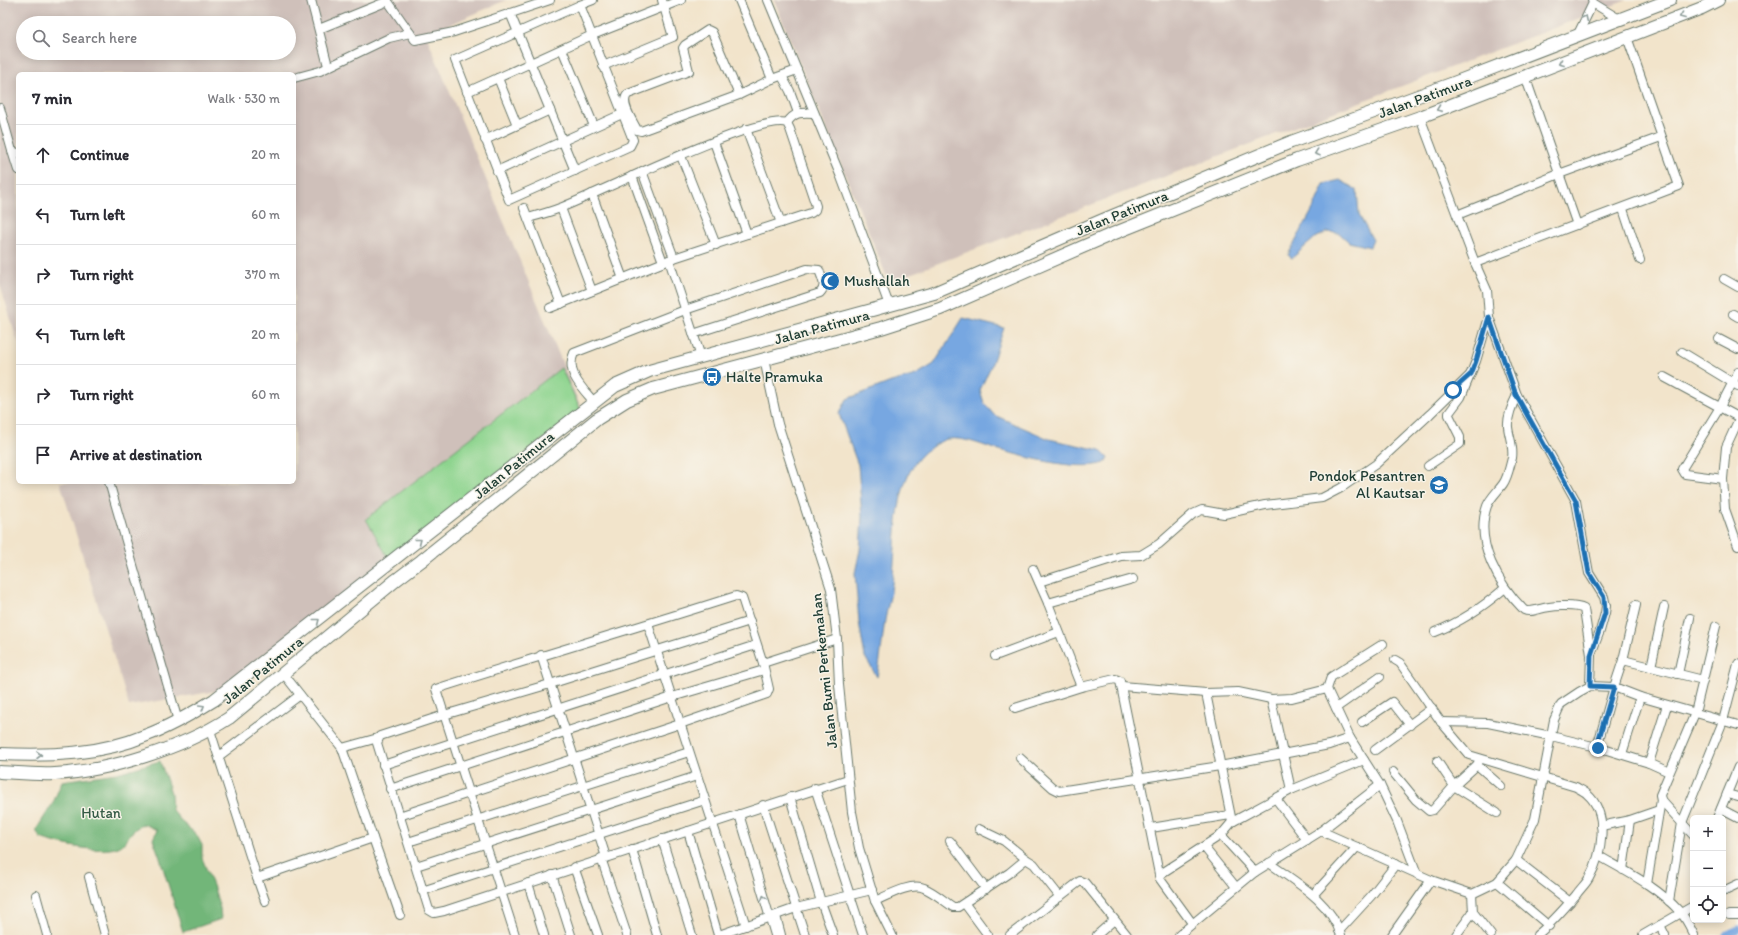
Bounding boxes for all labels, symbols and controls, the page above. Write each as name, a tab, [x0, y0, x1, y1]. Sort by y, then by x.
one-way arrow	[1678, 11, 1685, 19]
one-way arrow	[1580, 15, 1588, 23]
search box	[16, 16, 296, 60]
icon: search	[30, 27, 52, 49]
text: Search here	[62, 29, 137, 47]
one-way arrow	[1557, 58, 1565, 66]
street label: Jalan Patimura	[1376, 72, 1474, 122]
text: 7 min	[32, 88, 72, 108]
text: Walk · 530 m	[208, 91, 280, 106]
one-way arrow	[1436, 105, 1443, 113]
icon: ahead	[32, 144, 54, 166]
text: Continue	[70, 146, 129, 164]
text: 20 m	[251, 147, 280, 162]
one-way arrow	[1313, 148, 1320, 157]
street label: Jalan Patimura	[1073, 186, 1171, 240]
icon: left	[32, 204, 54, 226]
text: Turn left	[70, 206, 125, 224]
text: 60 m	[251, 207, 280, 222]
icon: right	[32, 264, 54, 286]
text: Turn right	[70, 266, 134, 284]
text: 370 m	[245, 267, 280, 282]
mosque icon: Mushallah	[819, 270, 841, 292]
place label: Mushallah	[844, 272, 910, 290]
street label: Jalan Patimura	[772, 306, 872, 348]
icon: left	[32, 324, 54, 346]
text: Turn left	[70, 326, 125, 344]
text: 20 m	[251, 327, 280, 342]
bus stop icon: Halte Pramuka	[701, 366, 723, 388]
place label: Halte Pramuka	[726, 368, 823, 386]
route start	[1444, 381, 1462, 399]
icon: right	[32, 384, 54, 406]
text: Turn right	[70, 386, 134, 404]
text: 60 m	[251, 387, 280, 402]
street label: Jalan Patimura	[470, 427, 558, 503]
icon: arrive	[32, 444, 54, 466]
text: Arrive at destination	[70, 446, 202, 464]
place label: Pondok Pesantren Al Kautsar	[1309, 467, 1425, 502]
school or university icon: Pondok Pesantren Al Kautsar	[1428, 474, 1450, 496]
one-way arrow	[415, 538, 422, 545]
street label: Jalan Bumi Perkemahan	[807, 592, 841, 750]
one-way arrow	[312, 619, 319, 626]
street label: Jalan Patimura	[219, 632, 307, 708]
one-way arrow	[198, 705, 205, 712]
route end	[1589, 739, 1607, 757]
one-way arrow	[36, 751, 42, 760]
park label: Hutan	[81, 804, 121, 822]
map controls	[1690, 815, 1726, 923]
button: +	[1690, 815, 1726, 851]
button: −	[1690, 851, 1726, 887]
button: locate	[1690, 887, 1726, 923]
one-way arrow	[760, 894, 769, 901]

